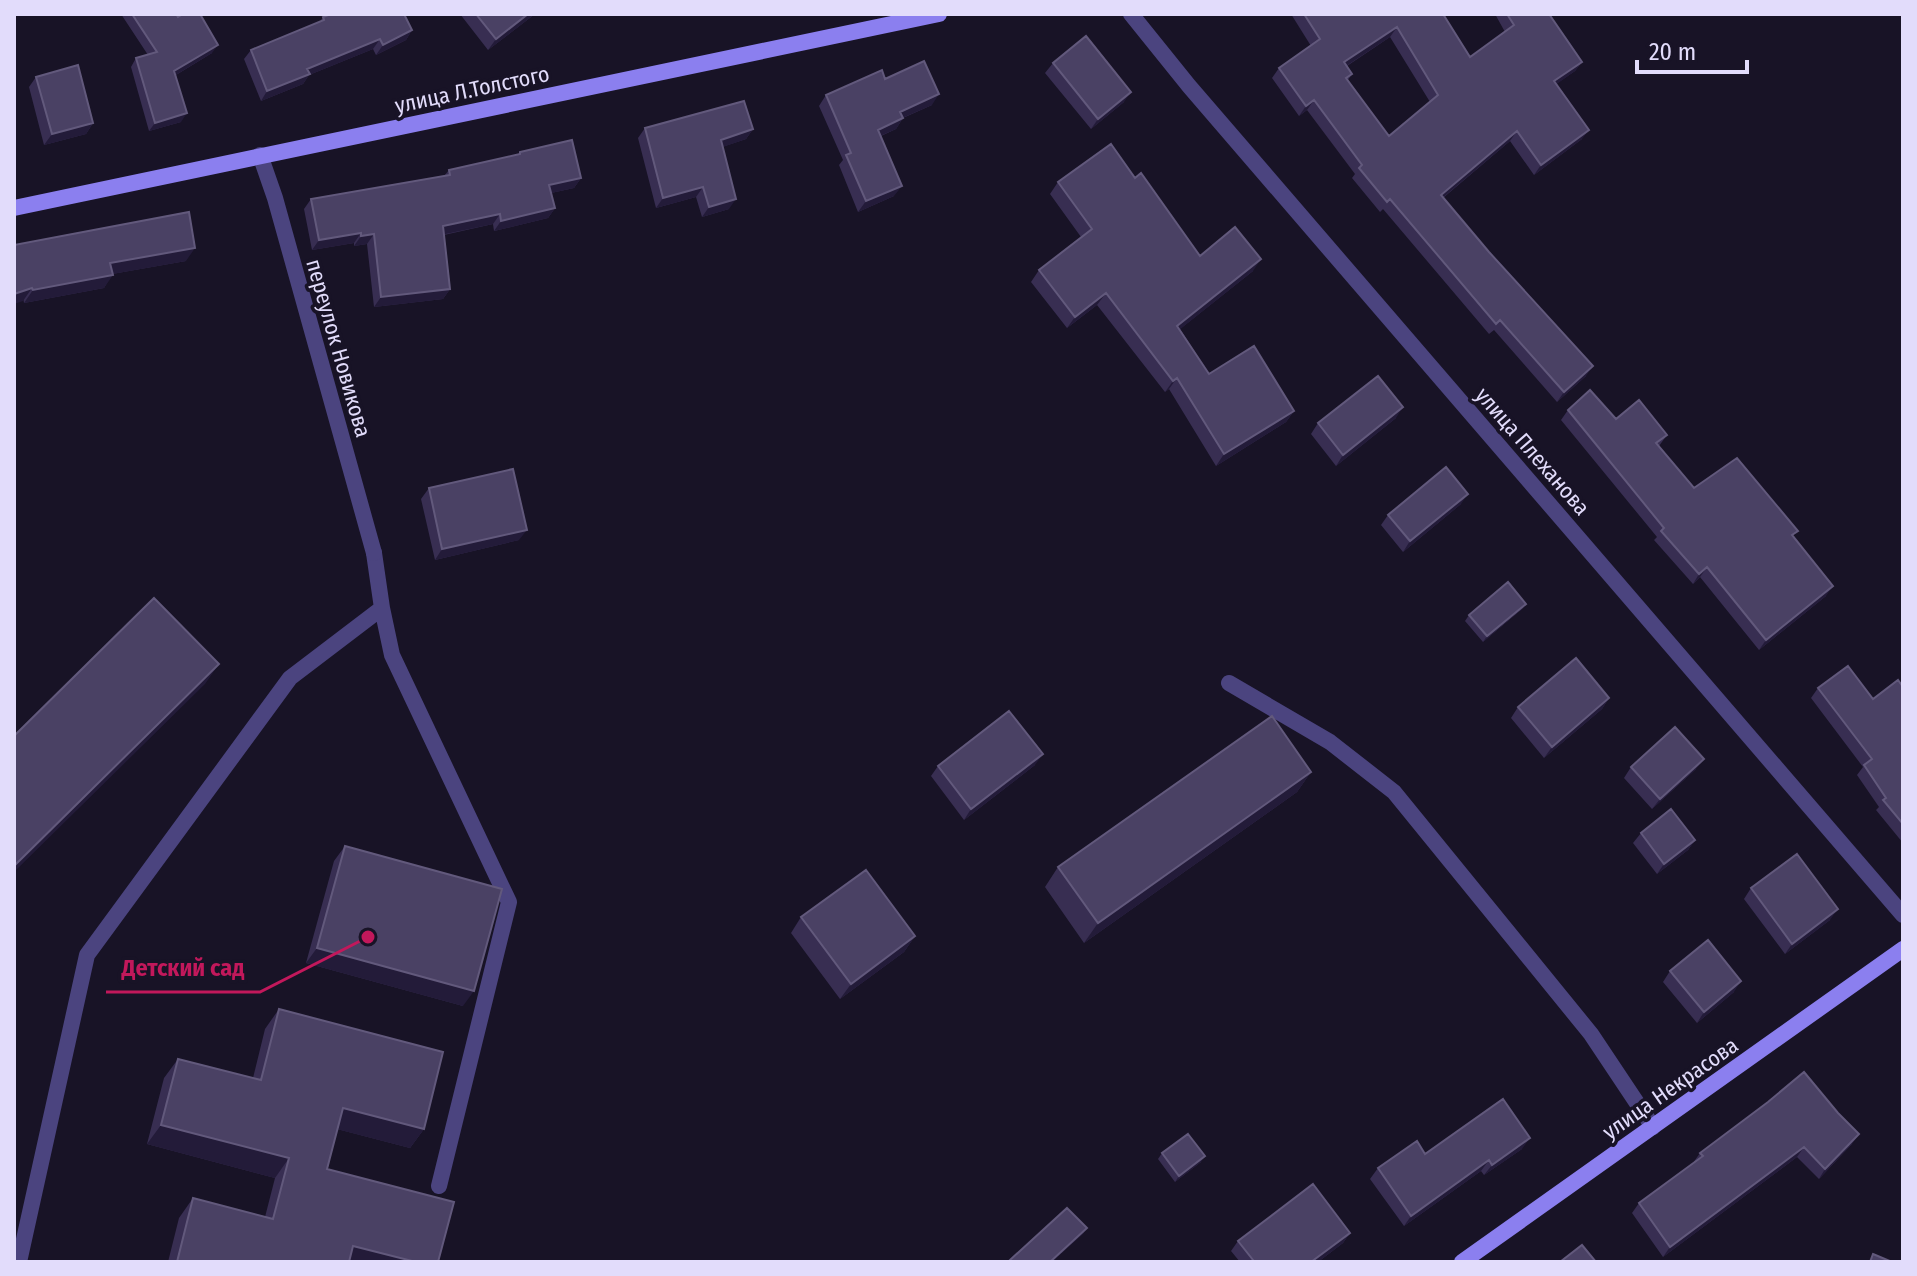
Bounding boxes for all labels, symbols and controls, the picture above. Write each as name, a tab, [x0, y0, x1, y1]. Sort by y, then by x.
scale bar	[1637, 24, 1747, 74]
text: 20 m	[1649, 38, 1696, 66]
street label: улица Л.Толстого	[392, 60, 552, 119]
street label: переулок Новикова	[300, 256, 377, 440]
street label: улица Плеханова	[1470, 382, 1595, 521]
callout: Детский сад	[106, 944, 260, 992]
text: Детский сад	[121, 954, 244, 982]
street label: улица Некрасова	[1597, 1032, 1743, 1145]

